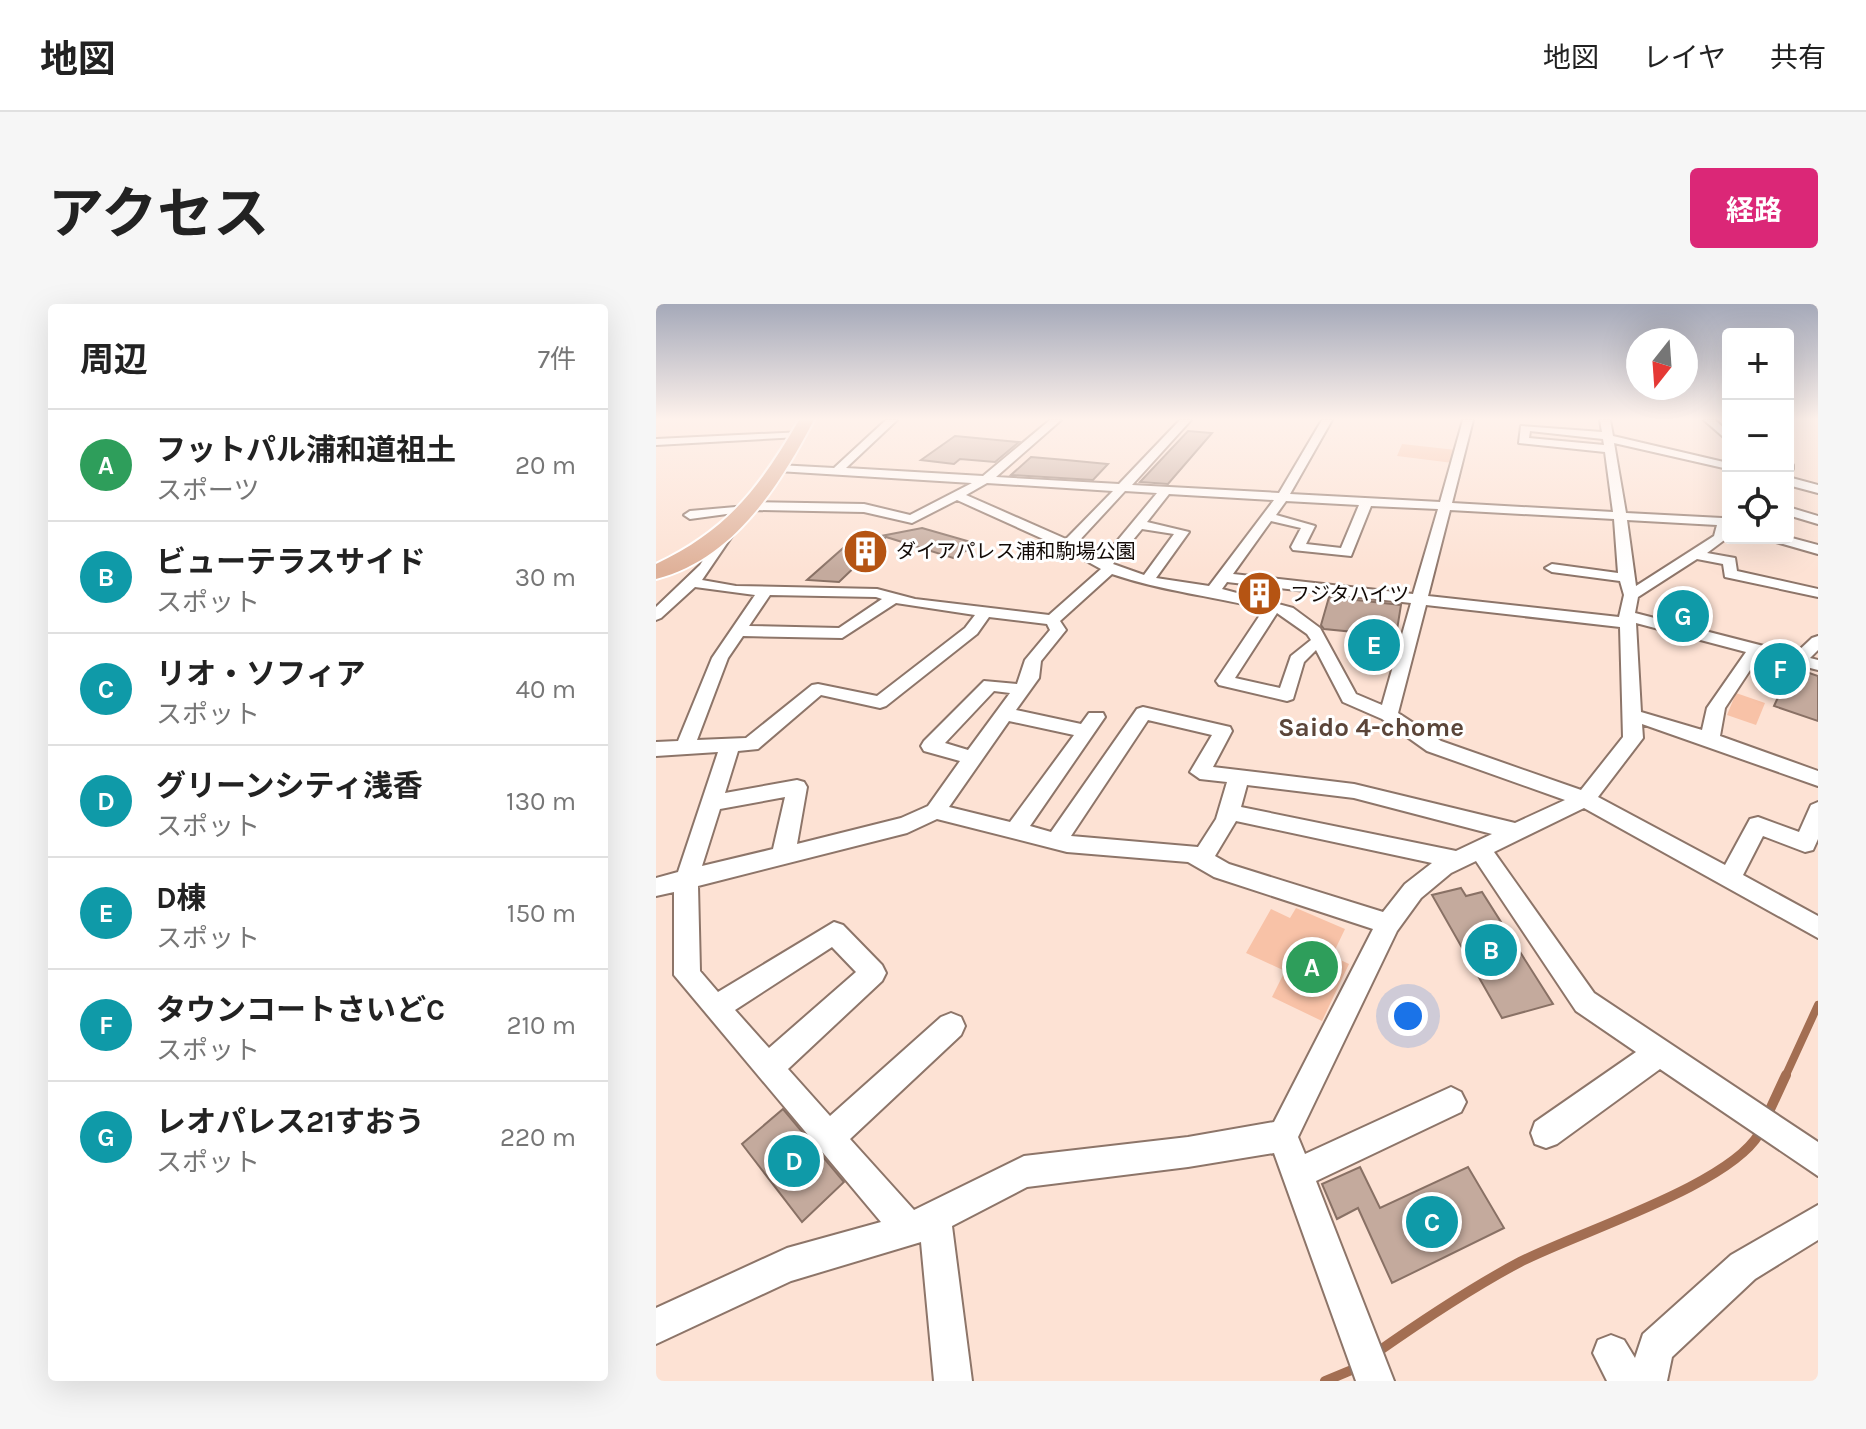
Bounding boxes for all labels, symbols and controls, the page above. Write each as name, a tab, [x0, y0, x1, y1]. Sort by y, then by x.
text: 地図	[40, 37, 116, 82]
text: 地図	[1543, 41, 1599, 74]
text: レイヤ	[1643, 41, 1726, 74]
text: 共有	[1770, 41, 1826, 74]
button: 経路	[1690, 168, 1818, 248]
text: アクセス	[48, 182, 269, 247]
north arrow	[1626, 328, 1698, 400]
map controls	[1722, 328, 1794, 544]
button: +	[1722, 328, 1794, 400]
text: 周辺	[80, 340, 148, 380]
text: 7件	[538, 344, 576, 375]
button: −	[1722, 400, 1794, 472]
text: フットパル浦和道祖土	[156, 432, 456, 468]
text: A	[98, 450, 114, 481]
text: 20 m	[515, 450, 576, 481]
button: locate	[1722, 472, 1794, 544]
text: スポーツ	[156, 475, 259, 506]
building icon: ダイアパレス浦和駒場公園	[841, 527, 889, 575]
place label: ダイアパレス浦和駒場公園	[896, 540, 1136, 563]
text: ビューテラスサイド	[156, 544, 425, 580]
text: B	[98, 562, 114, 593]
text: 30 m	[515, 562, 576, 593]
building icon: フジタハイツ	[1235, 570, 1283, 618]
place label: フジタハイツ	[1290, 583, 1409, 606]
pin: G	[1657, 586, 1709, 646]
text: スポット	[156, 587, 260, 618]
pin: E	[1348, 615, 1400, 675]
pin: F	[1754, 639, 1806, 699]
text: リオ・ソフィア	[156, 656, 365, 692]
text: C	[98, 674, 114, 705]
text: 40 m	[516, 674, 576, 705]
text: スポット	[156, 699, 260, 730]
district label: Saido 4-chome	[1278, 712, 1464, 743]
text: グリーンシティ浅香	[156, 768, 423, 804]
text: D	[97, 786, 115, 817]
text: 130 m	[506, 786, 576, 817]
text: スポット	[156, 811, 260, 842]
text: D棟	[156, 880, 207, 916]
text: E	[98, 898, 114, 929]
text: 150 m	[507, 898, 576, 929]
pin: B	[1465, 920, 1517, 980]
text: スポット	[156, 923, 260, 954]
pin: A	[1286, 937, 1338, 997]
text: タウンコートさいどC	[156, 992, 445, 1028]
your location	[1388, 996, 1428, 1036]
text: F	[99, 1010, 113, 1041]
text: 210 m	[506, 1010, 576, 1041]
text: スポット	[156, 1035, 260, 1066]
text: レオパレス21すおう	[156, 1104, 425, 1140]
text: G	[97, 1122, 115, 1153]
text: 220 m	[500, 1122, 576, 1153]
pin: D	[768, 1131, 820, 1191]
text: スポット	[156, 1147, 260, 1178]
pin: C	[1406, 1192, 1458, 1252]

